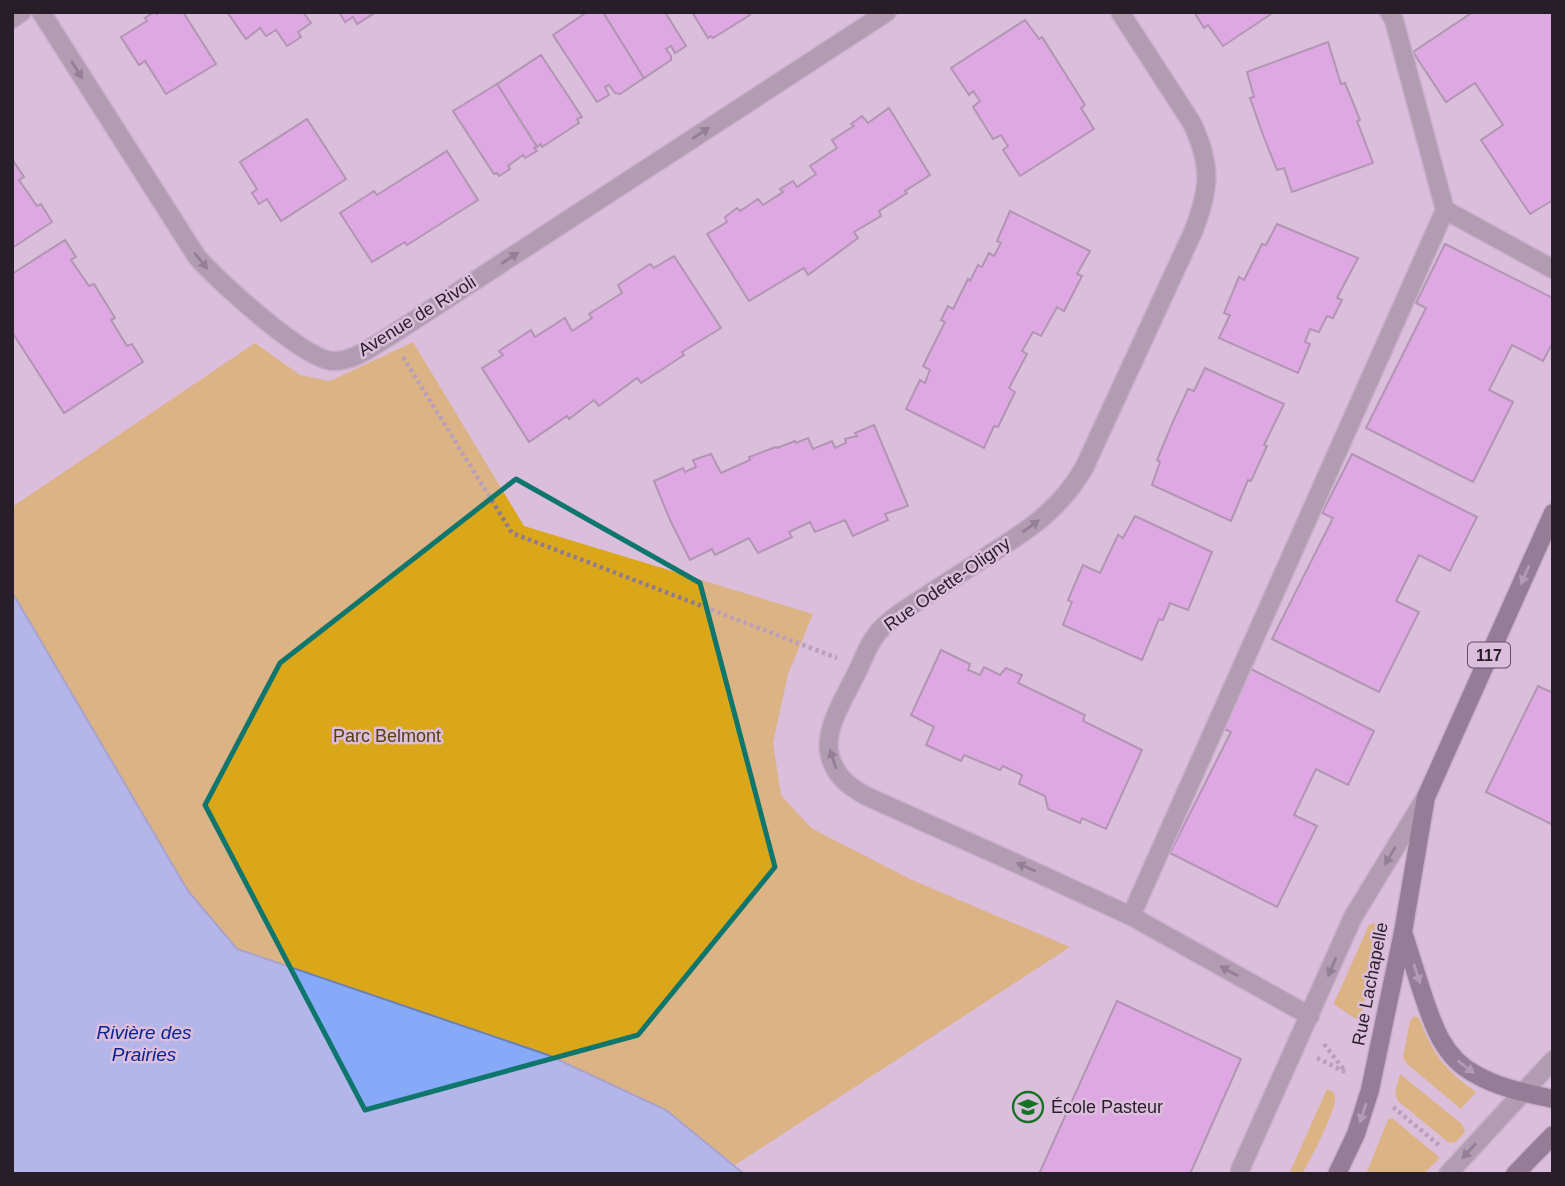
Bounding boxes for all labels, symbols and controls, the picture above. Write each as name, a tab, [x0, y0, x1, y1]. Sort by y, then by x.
one-way arrow	[71, 60, 84, 80]
one-way arrow	[691, 127, 711, 140]
one-way arrow	[501, 251, 520, 264]
one-way arrow	[193, 252, 208, 270]
street label: Avenue de Rivoli	[355, 272, 479, 360]
one-way arrow	[1022, 520, 1040, 534]
street label: Rue Odette-Oligny	[880, 533, 1014, 635]
one-way arrow	[1519, 565, 1531, 585]
road number: 117	[1468, 642, 1510, 668]
park label: Parc Belmont	[333, 726, 441, 746]
one-way arrow	[827, 749, 837, 770]
one-way arrow	[1384, 846, 1397, 865]
one-way arrow	[1016, 861, 1036, 873]
street label: Rue Lachapelle	[1348, 921, 1392, 1047]
one-way arrow	[1326, 956, 1337, 977]
one-way arrow	[1412, 964, 1422, 985]
one-way arrow	[1219, 965, 1238, 977]
water label: Rivière des Prairies	[96, 1022, 192, 1065]
one-way arrow	[1456, 1060, 1474, 1075]
school or university icon: École Pasteur	[1011, 1090, 1045, 1124]
place label: École Pasteur	[1051, 1097, 1163, 1117]
one-way arrow	[1357, 1102, 1368, 1123]
one-way arrow	[1461, 1142, 1477, 1160]

